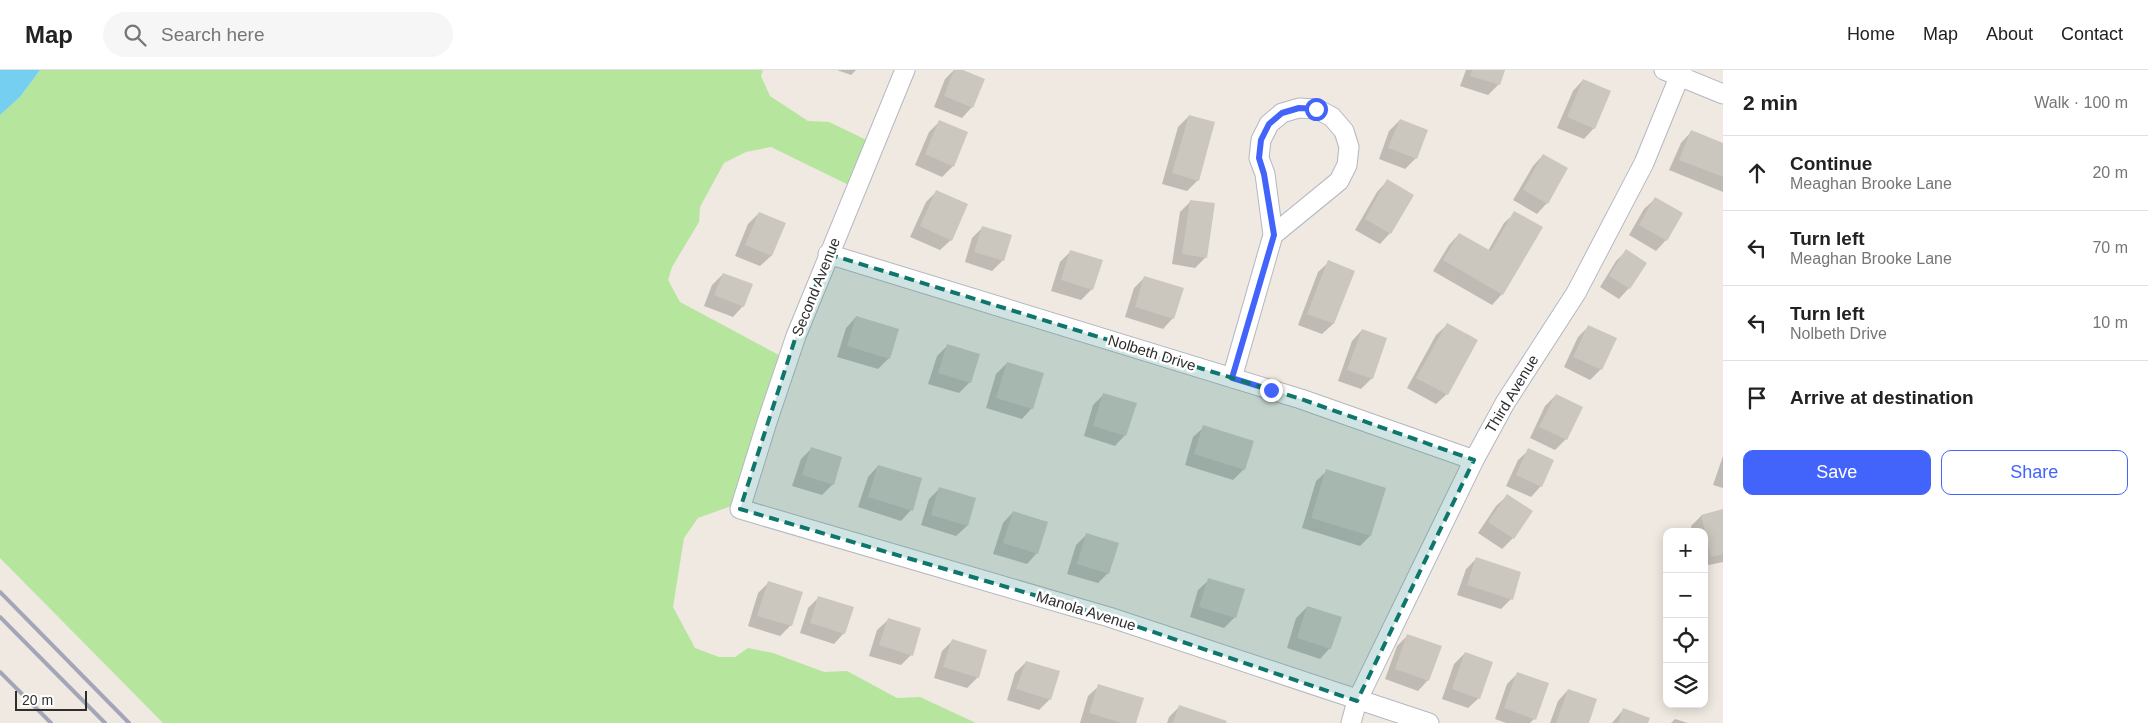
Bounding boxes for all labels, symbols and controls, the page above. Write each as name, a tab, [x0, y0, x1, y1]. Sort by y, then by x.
search box	[103, 12, 453, 57]
text: Map	[25, 21, 73, 48]
icon: search	[121, 21, 149, 49]
text: Search here	[161, 24, 265, 45]
text: Home	[1847, 24, 1895, 44]
text: Map	[1923, 24, 1958, 44]
text: About	[1986, 24, 2033, 44]
text: Contact	[2061, 24, 2123, 44]
text: 2 min	[1743, 91, 1798, 114]
text: Walk · 100 m	[2034, 94, 2128, 111]
route start	[1305, 98, 1328, 121]
text: Continue	[1790, 153, 1872, 174]
icon: ahead	[1743, 159, 1771, 187]
text: 20 m	[2092, 164, 2128, 181]
text: Meaghan Brooke Lane	[1790, 175, 1952, 192]
text: Turn left	[1790, 228, 1865, 249]
icon: left	[1743, 234, 1771, 262]
street label: Second Avenue	[788, 235, 843, 339]
text: 70 m	[2092, 239, 2128, 256]
text: Meaghan Brooke Lane	[1790, 250, 1952, 267]
text: Turn left	[1790, 303, 1865, 324]
icon: left	[1743, 309, 1771, 337]
text: 10 m	[2092, 314, 2128, 331]
text: Nolbeth Drive	[1790, 325, 1887, 342]
street label: Nolbeth Drive	[1106, 331, 1198, 374]
street label: Third Avenue	[1482, 352, 1542, 436]
route end	[1260, 379, 1283, 402]
icon: arrive	[1743, 384, 1771, 412]
text: Arrive at destination	[1790, 387, 1974, 408]
button: Save	[1743, 450, 1931, 495]
button: Share	[1941, 450, 2128, 495]
map controls	[1663, 528, 1708, 708]
button: +	[1663, 528, 1708, 573]
button: −	[1663, 573, 1708, 618]
street label: Manola Avenue	[1034, 587, 1138, 634]
button: locate	[1663, 618, 1708, 663]
button: layers	[1663, 663, 1708, 708]
scale bar	[15, 688, 88, 711]
text: 20 m	[22, 692, 53, 708]

